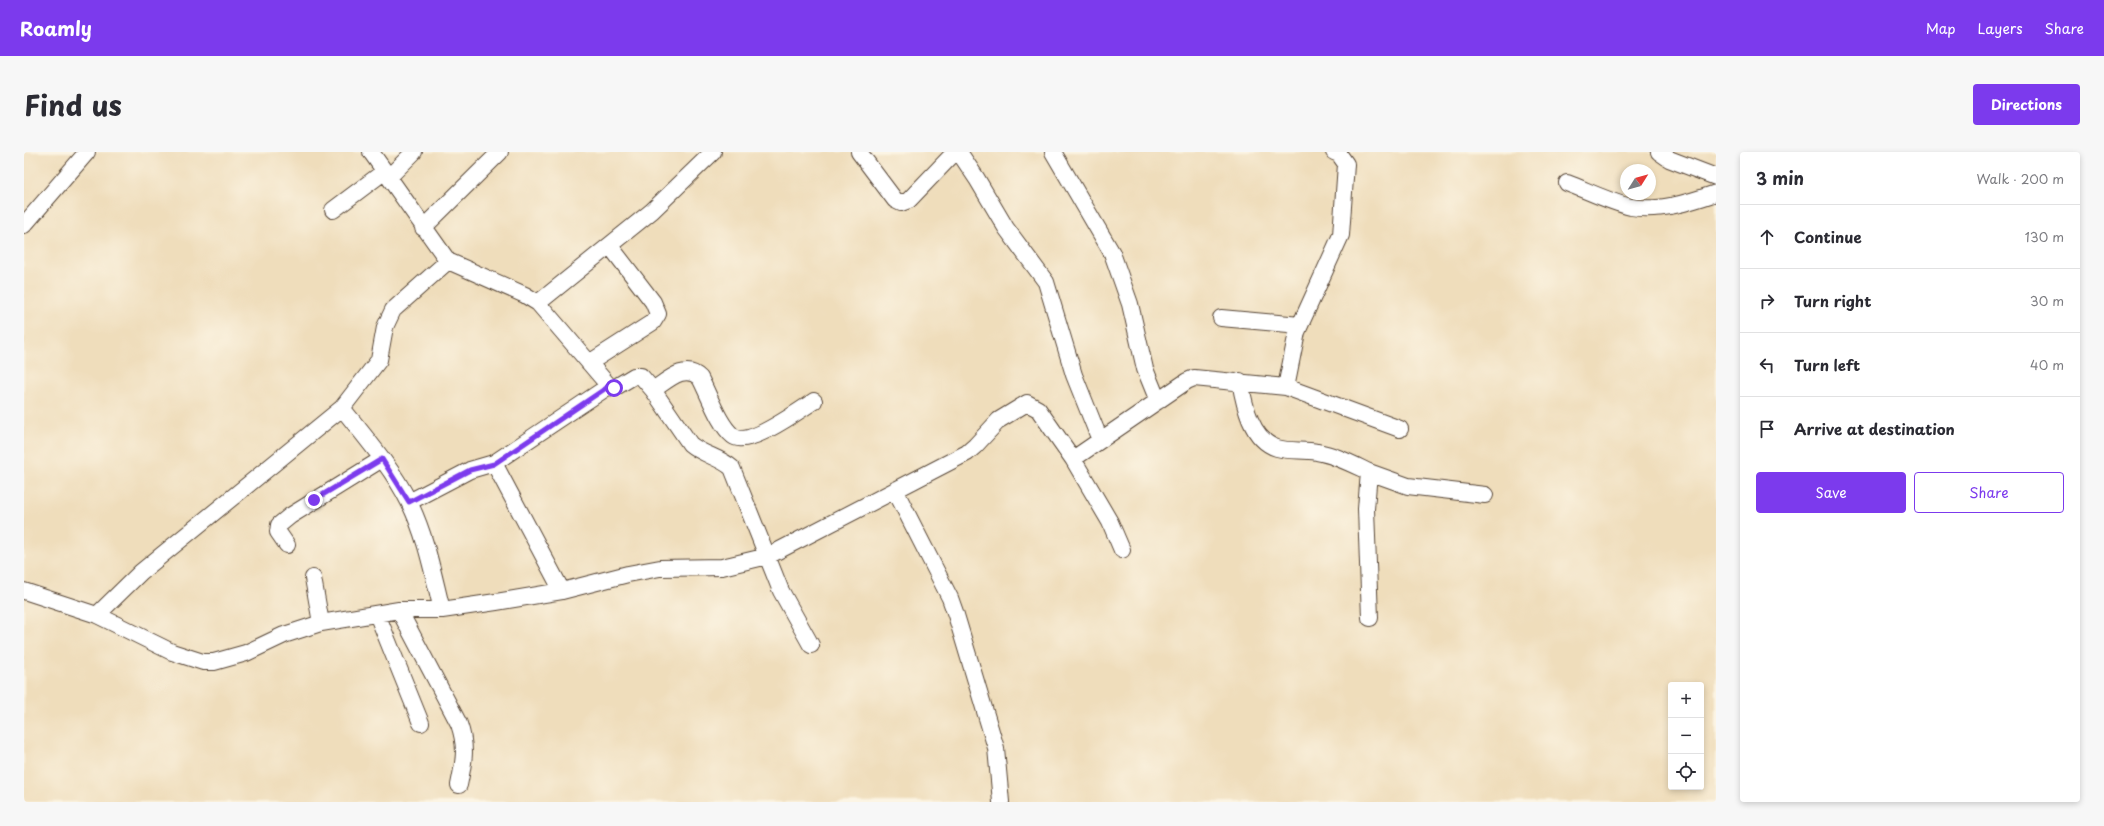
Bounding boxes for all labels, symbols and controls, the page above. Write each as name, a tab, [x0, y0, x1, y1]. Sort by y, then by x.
text: Roamly	[20, 14, 92, 42]
text: Map	[1926, 18, 1956, 39]
text: Layers	[1978, 18, 2023, 39]
text: Share	[2045, 18, 2084, 39]
text: Find us	[24, 83, 122, 126]
button: Directions	[1973, 84, 2080, 125]
north arrow	[1620, 164, 1656, 200]
text: 3 min	[1756, 165, 1804, 191]
text: Walk · 200 m	[1976, 169, 2064, 188]
text: Continue	[1794, 225, 1862, 248]
icon: ahead	[1756, 226, 1778, 248]
text: 130 m	[2025, 227, 2064, 246]
text: Turn right	[1794, 289, 1871, 312]
icon: right	[1756, 290, 1778, 312]
text: 30 m	[2030, 291, 2064, 310]
text: Turn left	[1794, 353, 1860, 376]
icon: left	[1756, 354, 1778, 376]
text: 40 m	[2030, 355, 2064, 374]
route start	[605, 379, 623, 397]
text: Arrive at destination	[1794, 417, 1955, 440]
icon: arrive	[1756, 418, 1778, 440]
button: Save	[1756, 472, 1906, 513]
button: Share	[1914, 472, 2064, 513]
route end	[305, 491, 323, 509]
map controls	[1668, 682, 1704, 790]
button: +	[1668, 682, 1704, 718]
button: −	[1668, 718, 1704, 754]
button: locate	[1668, 754, 1704, 790]

